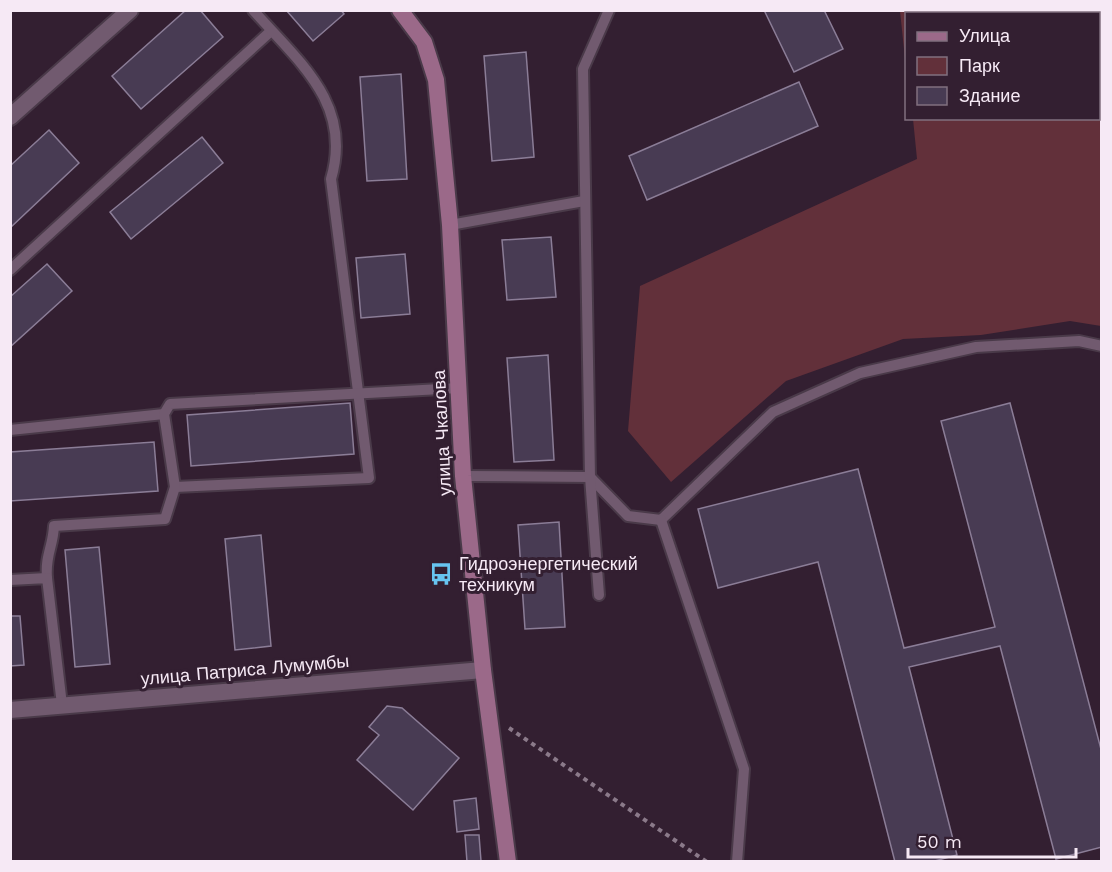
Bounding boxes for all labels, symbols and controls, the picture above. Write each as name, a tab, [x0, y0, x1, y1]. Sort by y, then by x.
legend	[905, 12, 1100, 120]
text: Улица	[959, 25, 1011, 46]
text: Парк	[959, 55, 1000, 76]
text: Здание	[959, 85, 1020, 106]
street label: улица Чкалова	[428, 369, 455, 496]
place label: Гидроэнергетический техникум	[459, 553, 638, 595]
bus stop icon: Гидроэнергетический техникум	[428, 561, 454, 587]
street label: улица Патриса Лумумбы	[140, 650, 350, 689]
scale bar	[908, 821, 1076, 859]
text: 50 m	[917, 831, 962, 852]

